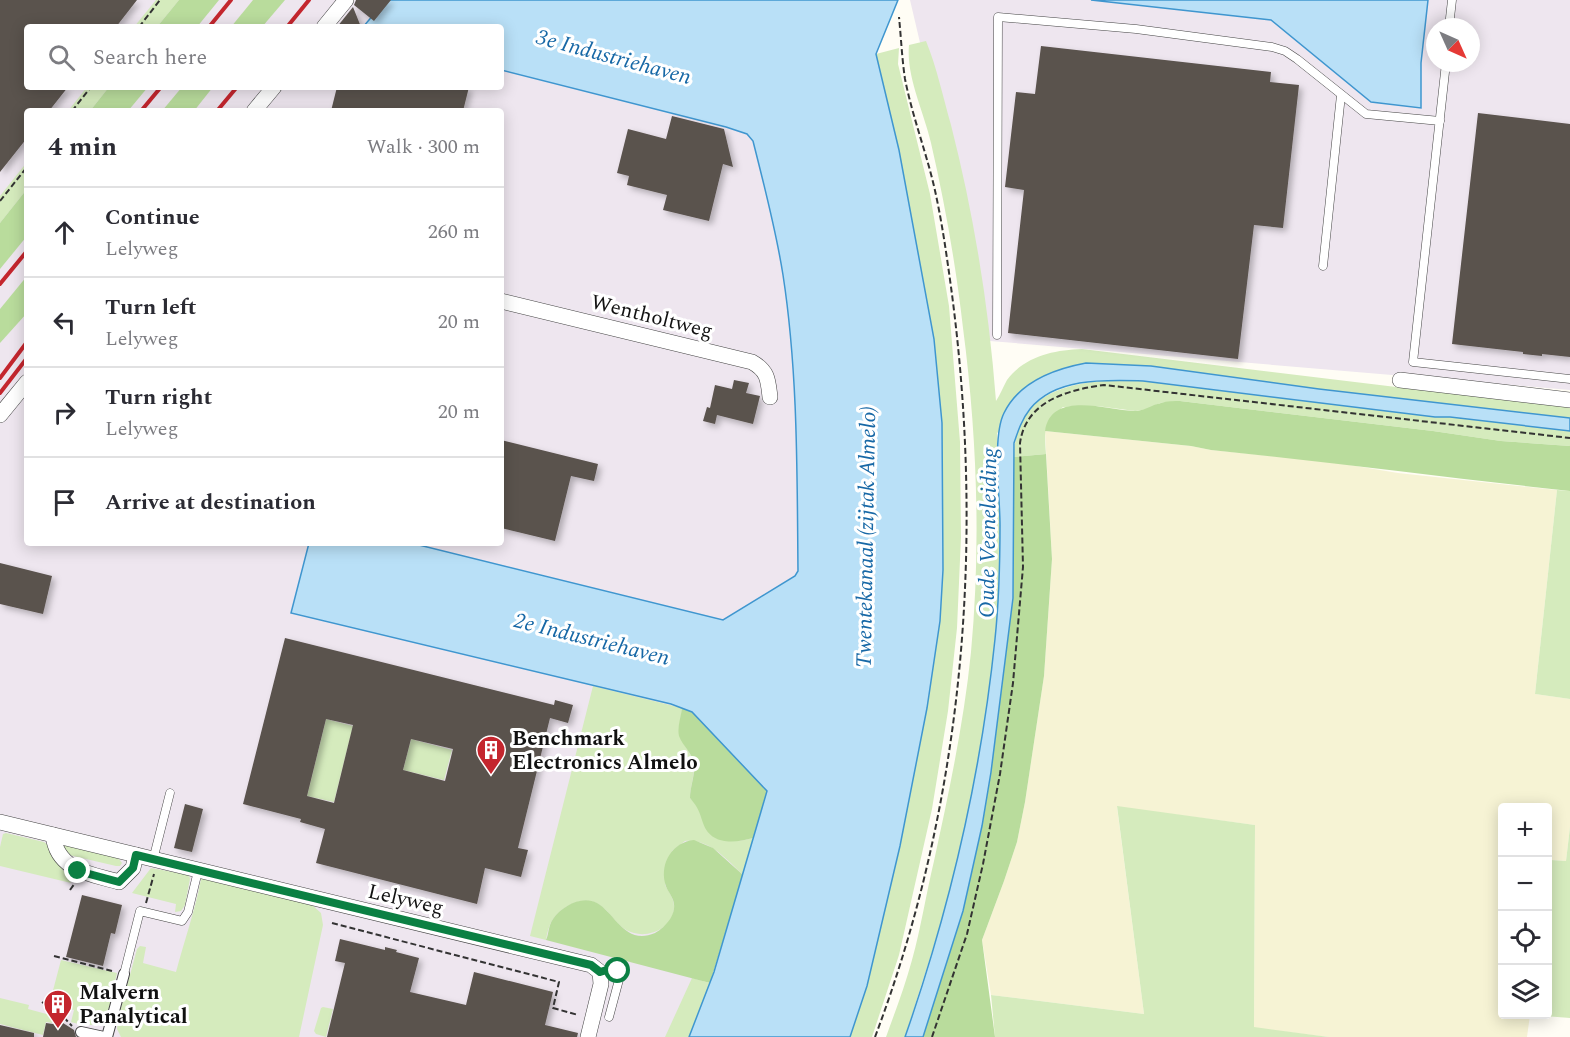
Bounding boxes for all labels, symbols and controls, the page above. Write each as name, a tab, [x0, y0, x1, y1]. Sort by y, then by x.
north arrow	[1426, 18, 1480, 72]
water label: 3e Industriehaven	[532, 21, 695, 94]
search box	[24, 24, 504, 90]
icon: search	[45, 41, 78, 74]
text: Search here	[93, 41, 207, 74]
text: 4 min	[48, 127, 117, 167]
text: Walk · 300 m	[367, 132, 480, 162]
text: Continue	[105, 201, 200, 234]
icon: ahead	[48, 216, 81, 249]
text: 260 m	[428, 217, 480, 247]
text: Lelyweg	[105, 234, 178, 264]
street label: Wentholtweg	[587, 286, 716, 348]
text: Turn left	[105, 291, 197, 324]
icon: left	[48, 306, 81, 339]
text: 20 m	[438, 307, 480, 337]
text: Lelyweg	[105, 324, 178, 354]
text: Turn right	[105, 381, 212, 414]
icon: right	[48, 396, 81, 429]
text: 20 m	[438, 397, 480, 427]
water label: Twentekanaal (zijtak Almelo)	[848, 406, 885, 668]
text: Lelyweg	[105, 414, 178, 444]
water label: Oude Veeneleiding	[971, 447, 1006, 618]
icon: arrive	[48, 486, 81, 519]
text: Arrive at destination	[105, 486, 316, 519]
water label: 2e Industriehaven	[509, 604, 673, 675]
place label: Benchmark Electronics Almelo	[512, 723, 698, 779]
building icon: Benchmark Electronics Almelo	[475, 734, 507, 776]
map controls	[1498, 803, 1552, 1019]
button: +	[1498, 803, 1552, 857]
route end	[64, 857, 90, 883]
button: −	[1498, 857, 1552, 911]
street label: Lelyweg	[365, 876, 447, 924]
button: locate	[1498, 911, 1552, 965]
route start	[604, 957, 630, 983]
button: layers	[1498, 965, 1552, 1019]
place label: Malvern Panalytical	[79, 977, 188, 1033]
building icon: Malvern Panalytical	[42, 988, 74, 1030]

